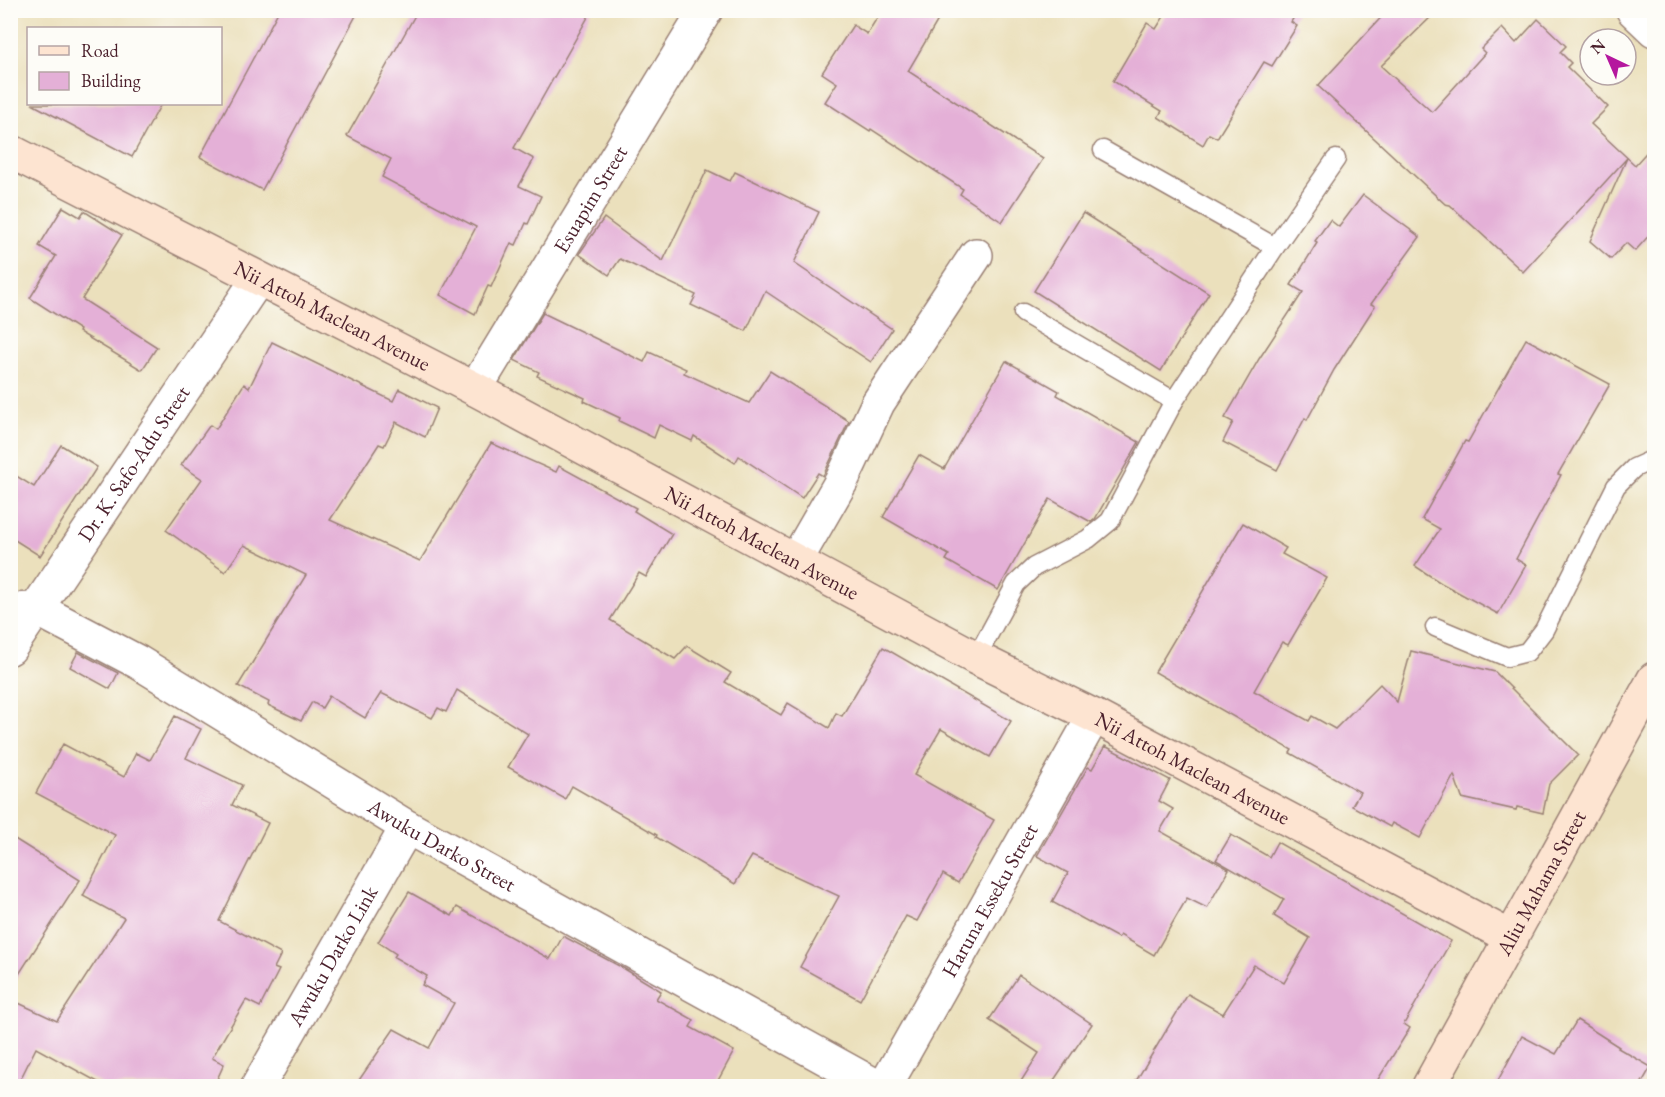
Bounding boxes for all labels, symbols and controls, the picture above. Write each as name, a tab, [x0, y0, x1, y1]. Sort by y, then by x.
legend	[27, 27, 222, 105]
north arrow	[1578, 27, 1638, 87]
text: N	[1586, 34, 1610, 59]
text: Road	[81, 39, 120, 62]
text: Building	[81, 69, 141, 92]
street label: Esuapim Street	[547, 140, 633, 258]
street label: Nii Attoh Maclean Avenue	[230, 254, 435, 377]
street label: Dr. K. Safo-Adu Street	[71, 380, 196, 547]
street label: Nii Attoh Maclean Avenue	[660, 479, 864, 606]
street label: Nii Attoh Maclean Avenue	[1091, 705, 1295, 831]
street label: Awuku Darko Street	[362, 792, 521, 898]
street label: Aliu Mahama Street	[1489, 805, 1592, 961]
street label: Haruna Esseku Street	[935, 818, 1044, 982]
street label: Awuku Darko Link	[281, 880, 384, 1032]

